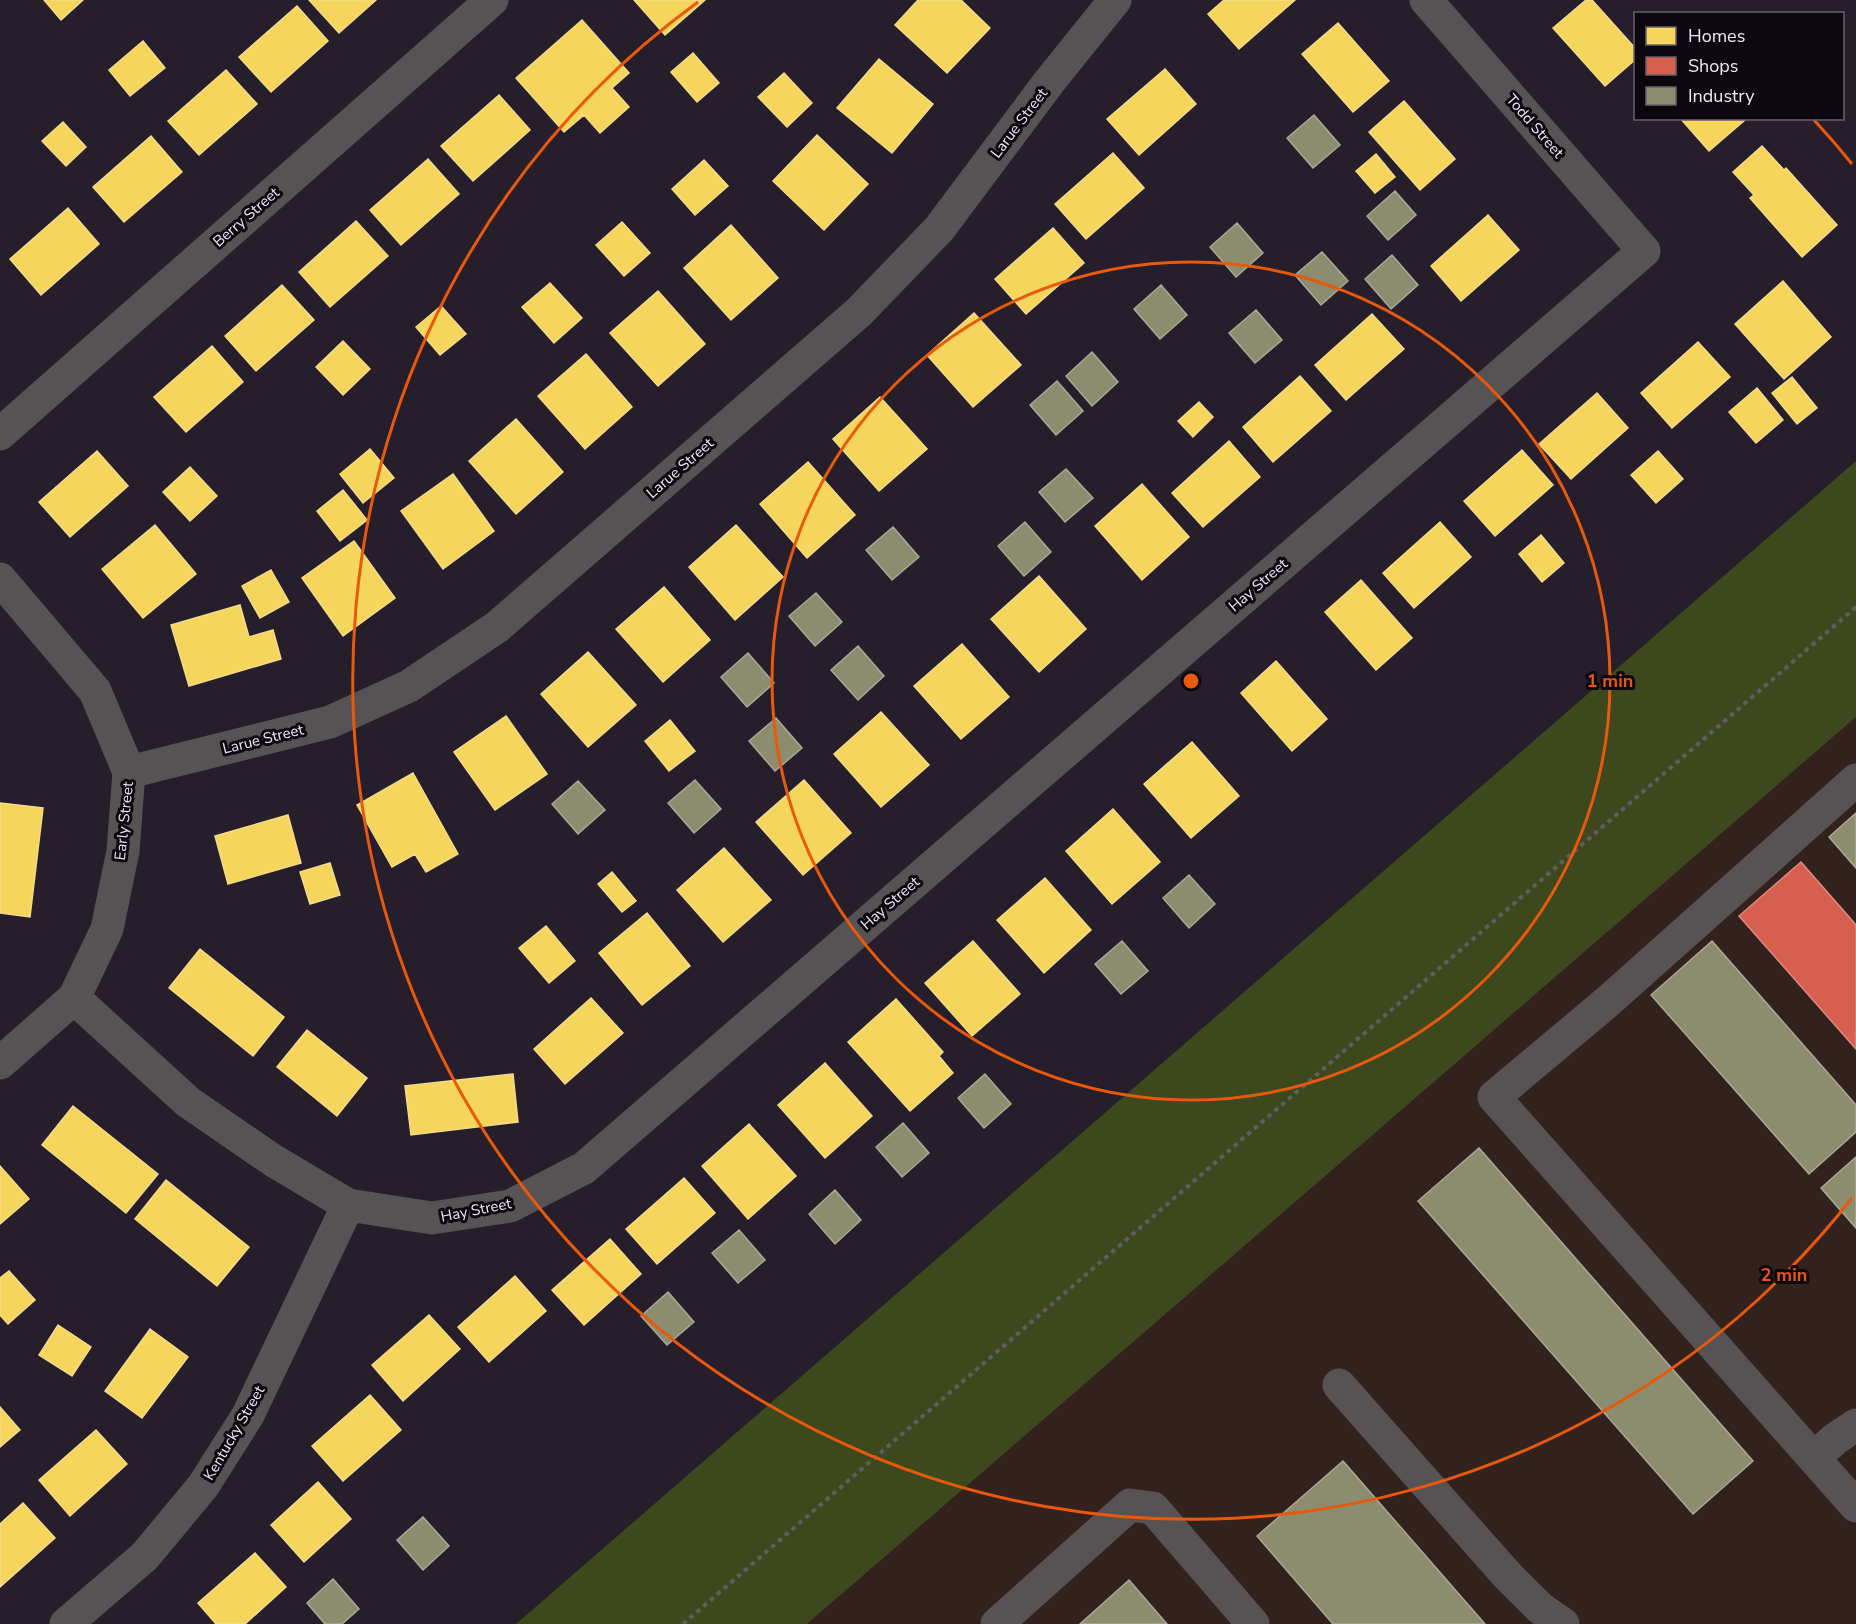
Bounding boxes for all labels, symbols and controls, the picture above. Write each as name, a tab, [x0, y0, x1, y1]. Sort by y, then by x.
legend	[1634, 12, 1844, 120]
text: Homes	[1688, 24, 1745, 48]
text: Shops	[1688, 54, 1738, 78]
street label: Larue Street	[986, 83, 1052, 162]
text: Industry	[1688, 84, 1755, 108]
street label: Todd Street	[1502, 90, 1569, 163]
street label: Berry Street	[209, 182, 284, 251]
street label: Larue Street	[642, 433, 718, 503]
street label: Hay Street	[1224, 553, 1292, 616]
text: 1 min	[1587, 669, 1633, 693]
centre of rings	[1181, 671, 1201, 691]
street label: Larue Street	[220, 719, 306, 759]
street label: Early Street	[110, 780, 138, 861]
street label: Hay Street	[856, 871, 924, 934]
street label: Hay Street	[439, 1193, 514, 1227]
text: 2 min	[1761, 1263, 1807, 1287]
street label: Kentucky Street	[199, 1381, 270, 1484]

